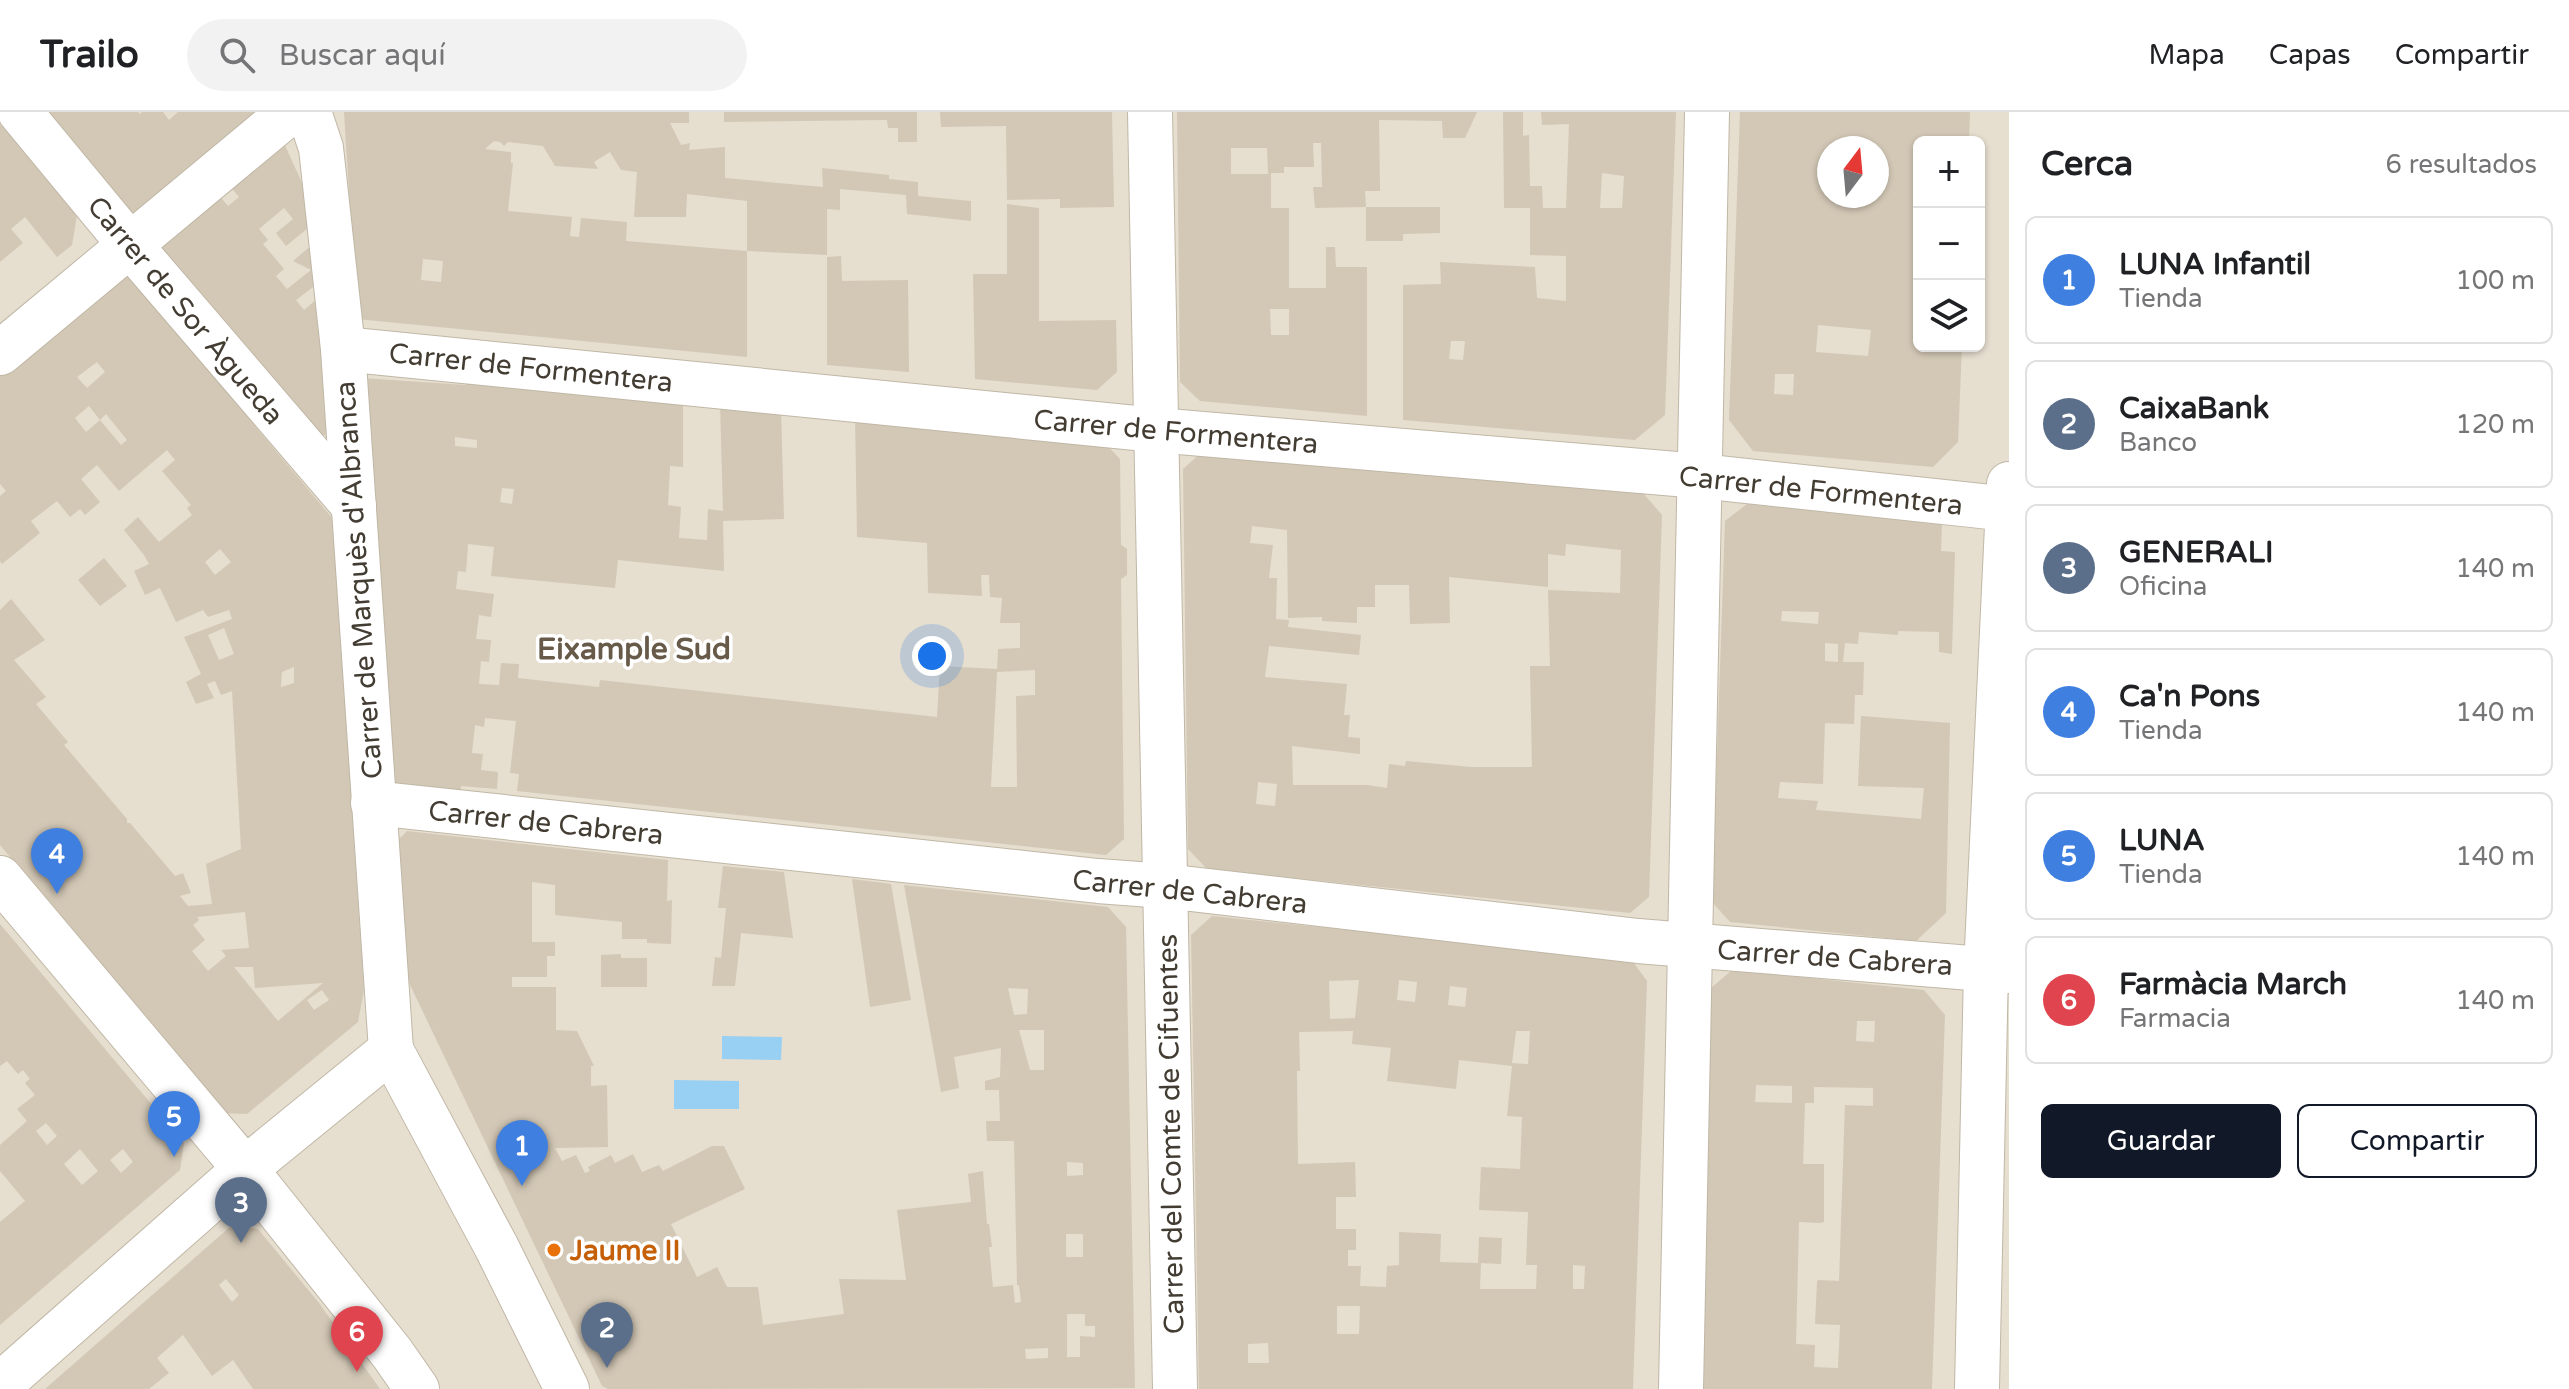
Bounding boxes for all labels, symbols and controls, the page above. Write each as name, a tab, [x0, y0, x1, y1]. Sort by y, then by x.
search box	[187, 19, 747, 91]
text: Trailo	[40, 32, 139, 78]
icon: search	[215, 33, 259, 77]
text: Buscar aquí	[279, 37, 446, 74]
text: Mapa	[2148, 38, 2225, 72]
text: Capas	[2269, 38, 2351, 72]
text: Compartir	[2395, 38, 2529, 72]
north arrow	[1817, 136, 1889, 208]
map controls	[1913, 136, 1985, 352]
button: +	[1913, 136, 1985, 208]
text: Cerca	[2041, 144, 2133, 185]
text: 6 resultados	[2386, 149, 2537, 180]
street label: Carrer de Sor Àgueda	[80, 190, 291, 432]
button: −	[1913, 208, 1985, 280]
text: LUNA Infantil	[2119, 246, 2311, 283]
text: 1	[2061, 265, 2077, 296]
text: 100 m	[2455, 265, 2535, 296]
button: layers	[1913, 280, 1985, 352]
text: Tienda	[2119, 283, 2203, 314]
street label: Carrer de Formentera	[387, 336, 675, 400]
street label: Carrer de Marquès d'Albranca	[328, 380, 390, 780]
text: CaixaBank	[2119, 390, 2269, 427]
street label: Carrer de Formentera	[1032, 403, 1320, 461]
text: 2	[2061, 409, 2077, 440]
text: 120 m	[2455, 409, 2535, 440]
text: Banco	[2119, 427, 2197, 458]
street label: Carrer de Formentera	[1677, 459, 1965, 523]
text: GENERALI	[2119, 534, 2274, 571]
text: 3	[2061, 553, 2077, 584]
text: 140 m	[2455, 553, 2535, 584]
text: Oficina	[2119, 571, 2207, 602]
district label: Eixample Sud	[537, 631, 731, 668]
your location	[912, 636, 952, 676]
text: Ca'n Pons	[2119, 678, 2260, 715]
text: 4	[2061, 697, 2077, 728]
text: 140 m	[2455, 697, 2535, 728]
text: Tienda	[2119, 715, 2203, 746]
street label: Carrer de Cabrera	[427, 794, 665, 852]
text: LUNA	[2119, 822, 2205, 859]
pin: 4	[31, 828, 83, 894]
text: 5	[2061, 841, 2077, 872]
text: 140 m	[2455, 841, 2535, 872]
text: Tienda	[2119, 859, 2203, 890]
street label: Carrer de Cabrera	[1071, 863, 1309, 921]
street label: Carrer de Cabrera	[1716, 933, 1954, 983]
street label: Carrer del Comte de Cifuentes	[1151, 934, 1191, 1334]
text: Farmàcia March	[2119, 966, 2347, 1003]
text: 6	[2061, 985, 2077, 1016]
text: 140 m	[2455, 985, 2535, 1016]
text: Farmacia	[2119, 1003, 2231, 1034]
pin: 5	[148, 1091, 200, 1157]
button: Guardar	[2041, 1104, 2281, 1178]
button: Compartir	[2297, 1104, 2537, 1178]
pin: 1	[496, 1120, 548, 1186]
pin: 3	[215, 1177, 267, 1243]
place label: Jaume II	[569, 1234, 681, 1268]
marker: Jaume II	[545, 1241, 563, 1259]
pin: 2	[581, 1302, 633, 1368]
pin: 6	[331, 1306, 383, 1372]

